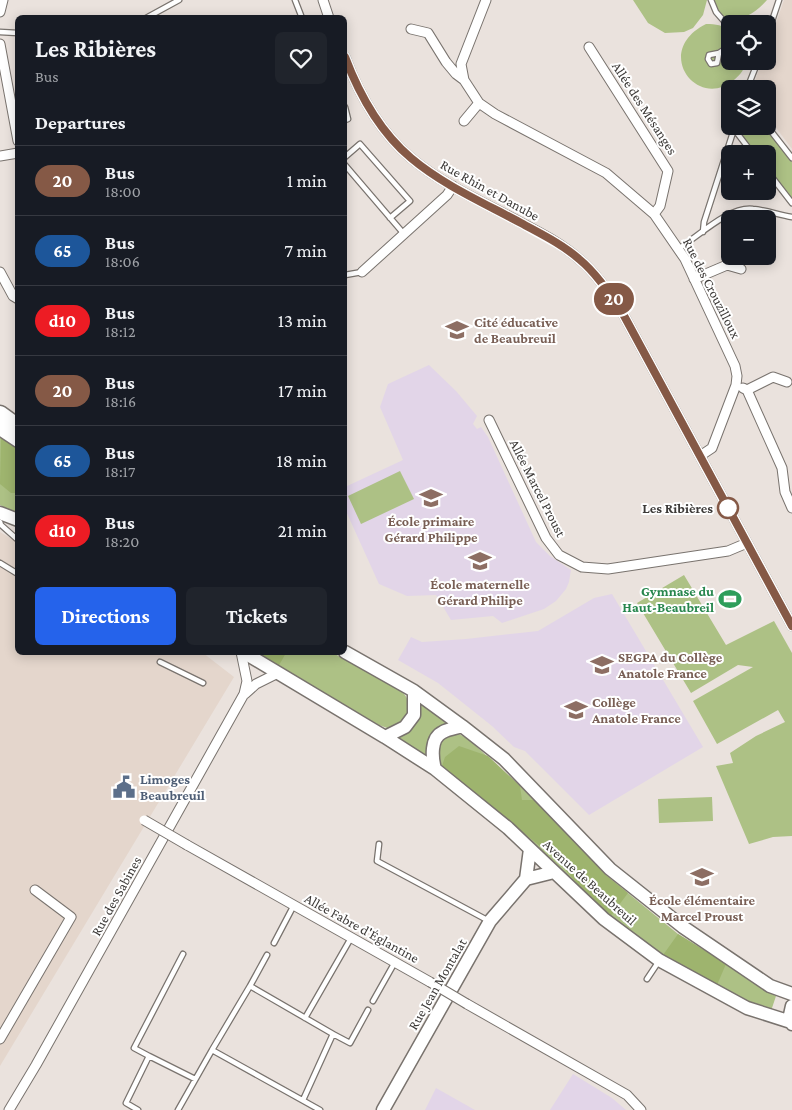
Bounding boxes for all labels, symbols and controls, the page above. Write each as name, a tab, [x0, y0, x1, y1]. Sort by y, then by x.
map controls	[721, 15, 776, 265]
button: locate	[721, 15, 776, 70]
button: heart	[275, 32, 327, 84]
text: Les Ribières	[35, 35, 156, 62]
street label: Allée des Mésanges	[609, 59, 681, 157]
text: Bus	[35, 68, 59, 85]
button: layers	[721, 80, 776, 135]
text: Departures	[35, 112, 126, 133]
button: +	[721, 145, 776, 200]
street label: Rue Rhin et Danube	[438, 156, 542, 224]
text: Bus	[105, 162, 135, 183]
text: 1 min	[287, 170, 327, 191]
text: 20	[52, 171, 73, 191]
text: 18:00	[105, 183, 141, 200]
button: −	[721, 210, 776, 265]
text: Bus	[105, 232, 135, 253]
street label: Rue des Crouzilloux	[680, 235, 744, 341]
text: 7 min	[284, 240, 327, 261]
text: 65	[53, 241, 72, 261]
text: 18:06	[105, 253, 140, 270]
line badge: 20	[592, 283, 636, 315]
text: 20	[604, 289, 624, 309]
text: Bus	[105, 302, 135, 323]
text: 13 min	[278, 310, 327, 331]
text: d10	[49, 311, 76, 331]
place label: Cité éducative de Beaubreuil	[474, 314, 559, 346]
school or university icon: Cité éducative de Beaubreuil	[444, 317, 470, 343]
text: 18:12	[105, 323, 136, 340]
text: Bus	[105, 372, 135, 393]
text: 17 min	[278, 380, 327, 401]
text: 20	[52, 381, 73, 401]
text: 18:16	[105, 393, 136, 410]
street label: Allée Marcel Proust	[506, 437, 570, 540]
text: Bus	[105, 442, 135, 463]
text: 18 min	[276, 450, 327, 471]
text: 65	[53, 451, 72, 471]
text: 18:17	[105, 463, 135, 480]
school or university icon: École primaire Gérard Philippe	[418, 485, 444, 511]
marker: Les Ribières	[717, 497, 739, 519]
place label: Les Ribières	[642, 500, 713, 516]
text: Bus	[105, 512, 135, 533]
place label: École primaire Gérard Philippe	[384, 513, 478, 545]
text: 21 min	[278, 520, 327, 541]
text: d10	[49, 521, 76, 541]
text: 18:20	[105, 533, 139, 550]
school or university icon: École maternelle Gérard Philipe	[467, 548, 493, 574]
place label: École maternelle Gérard Philipe	[430, 576, 530, 608]
place label: Gymnase du Haut-Beaubreil	[622, 583, 714, 615]
sports icon: Gymnase du Haut-Beaubreil	[717, 586, 743, 612]
button: Directions	[35, 587, 176, 645]
button: Tickets	[186, 587, 327, 645]
place label: SEGPA du Collège Anatole France	[617, 649, 723, 681]
school or university icon: SEGPA du Collège Anatole France	[589, 652, 615, 678]
place label: Collège Anatole France	[591, 694, 681, 726]
school or university icon: Collège Anatole France	[563, 697, 589, 723]
place label: Limoges Beaubreuil	[140, 771, 205, 803]
public building icon: Limoges Beaubreuil	[111, 774, 137, 800]
street label: Avenue de Beaubreuil	[540, 836, 640, 928]
street label: Rue des Sabines	[88, 853, 144, 939]
school or university icon: École élémentaire Marcel Proust	[689, 864, 715, 890]
street label: Allée Fabre d'Églantine	[302, 890, 422, 966]
place label: École élémentaire Marcel Proust	[649, 892, 755, 924]
street label: Rue Jean Montalat	[404, 935, 470, 1032]

